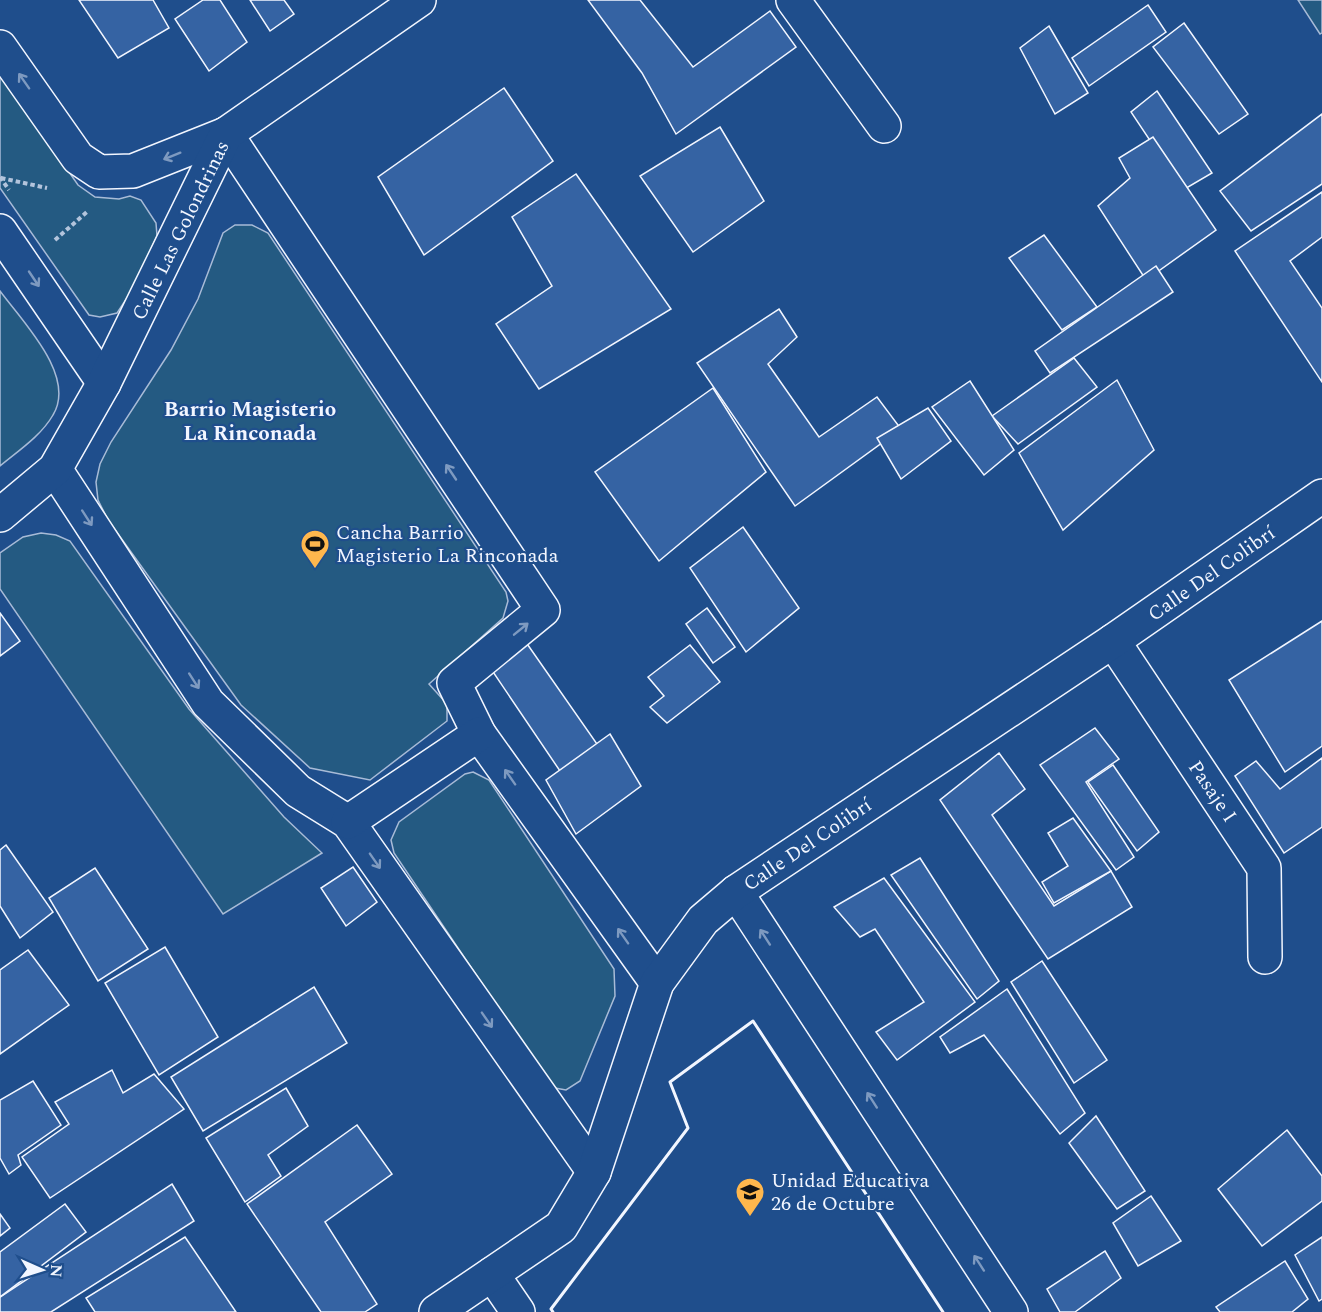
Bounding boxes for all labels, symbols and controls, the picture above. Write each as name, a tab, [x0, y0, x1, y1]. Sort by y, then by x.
one-way arrow	[18, 74, 30, 90]
street label: Calle Las Golondrinas	[124, 136, 237, 325]
one-way arrow	[163, 151, 182, 162]
one-way arrow	[28, 270, 40, 287]
district label: Barrio Magisterio La Rinconada	[164, 394, 336, 450]
one-way arrow	[445, 464, 457, 481]
one-way arrow	[81, 509, 93, 526]
place label: Cancha Barrio Magisterio La Rinconada	[336, 518, 559, 571]
street label: Calle Del Colibrí	[1142, 518, 1282, 629]
sports icon: Cancha Barrio Magisterio La Rinconada	[299, 528, 331, 570]
one-way arrow	[513, 622, 529, 635]
one-way arrow	[188, 672, 200, 689]
street label: Pasaje I	[1180, 754, 1244, 829]
one-way arrow	[504, 769, 516, 785]
street label: Calle Del Colibrí	[737, 790, 879, 899]
one-way arrow	[369, 852, 381, 868]
one-way arrow	[617, 928, 629, 944]
one-way arrow	[759, 929, 771, 946]
one-way arrow	[481, 1012, 493, 1028]
one-way arrow	[866, 1092, 878, 1109]
place label: Unidad Educativa 26 de Octubre	[771, 1166, 929, 1219]
school or university icon: Unidad Educativa 26 de Octubre	[734, 1176, 766, 1218]
north arrow	[12, 1240, 72, 1300]
one-way arrow	[973, 1255, 985, 1272]
text: N	[44, 1264, 68, 1278]

